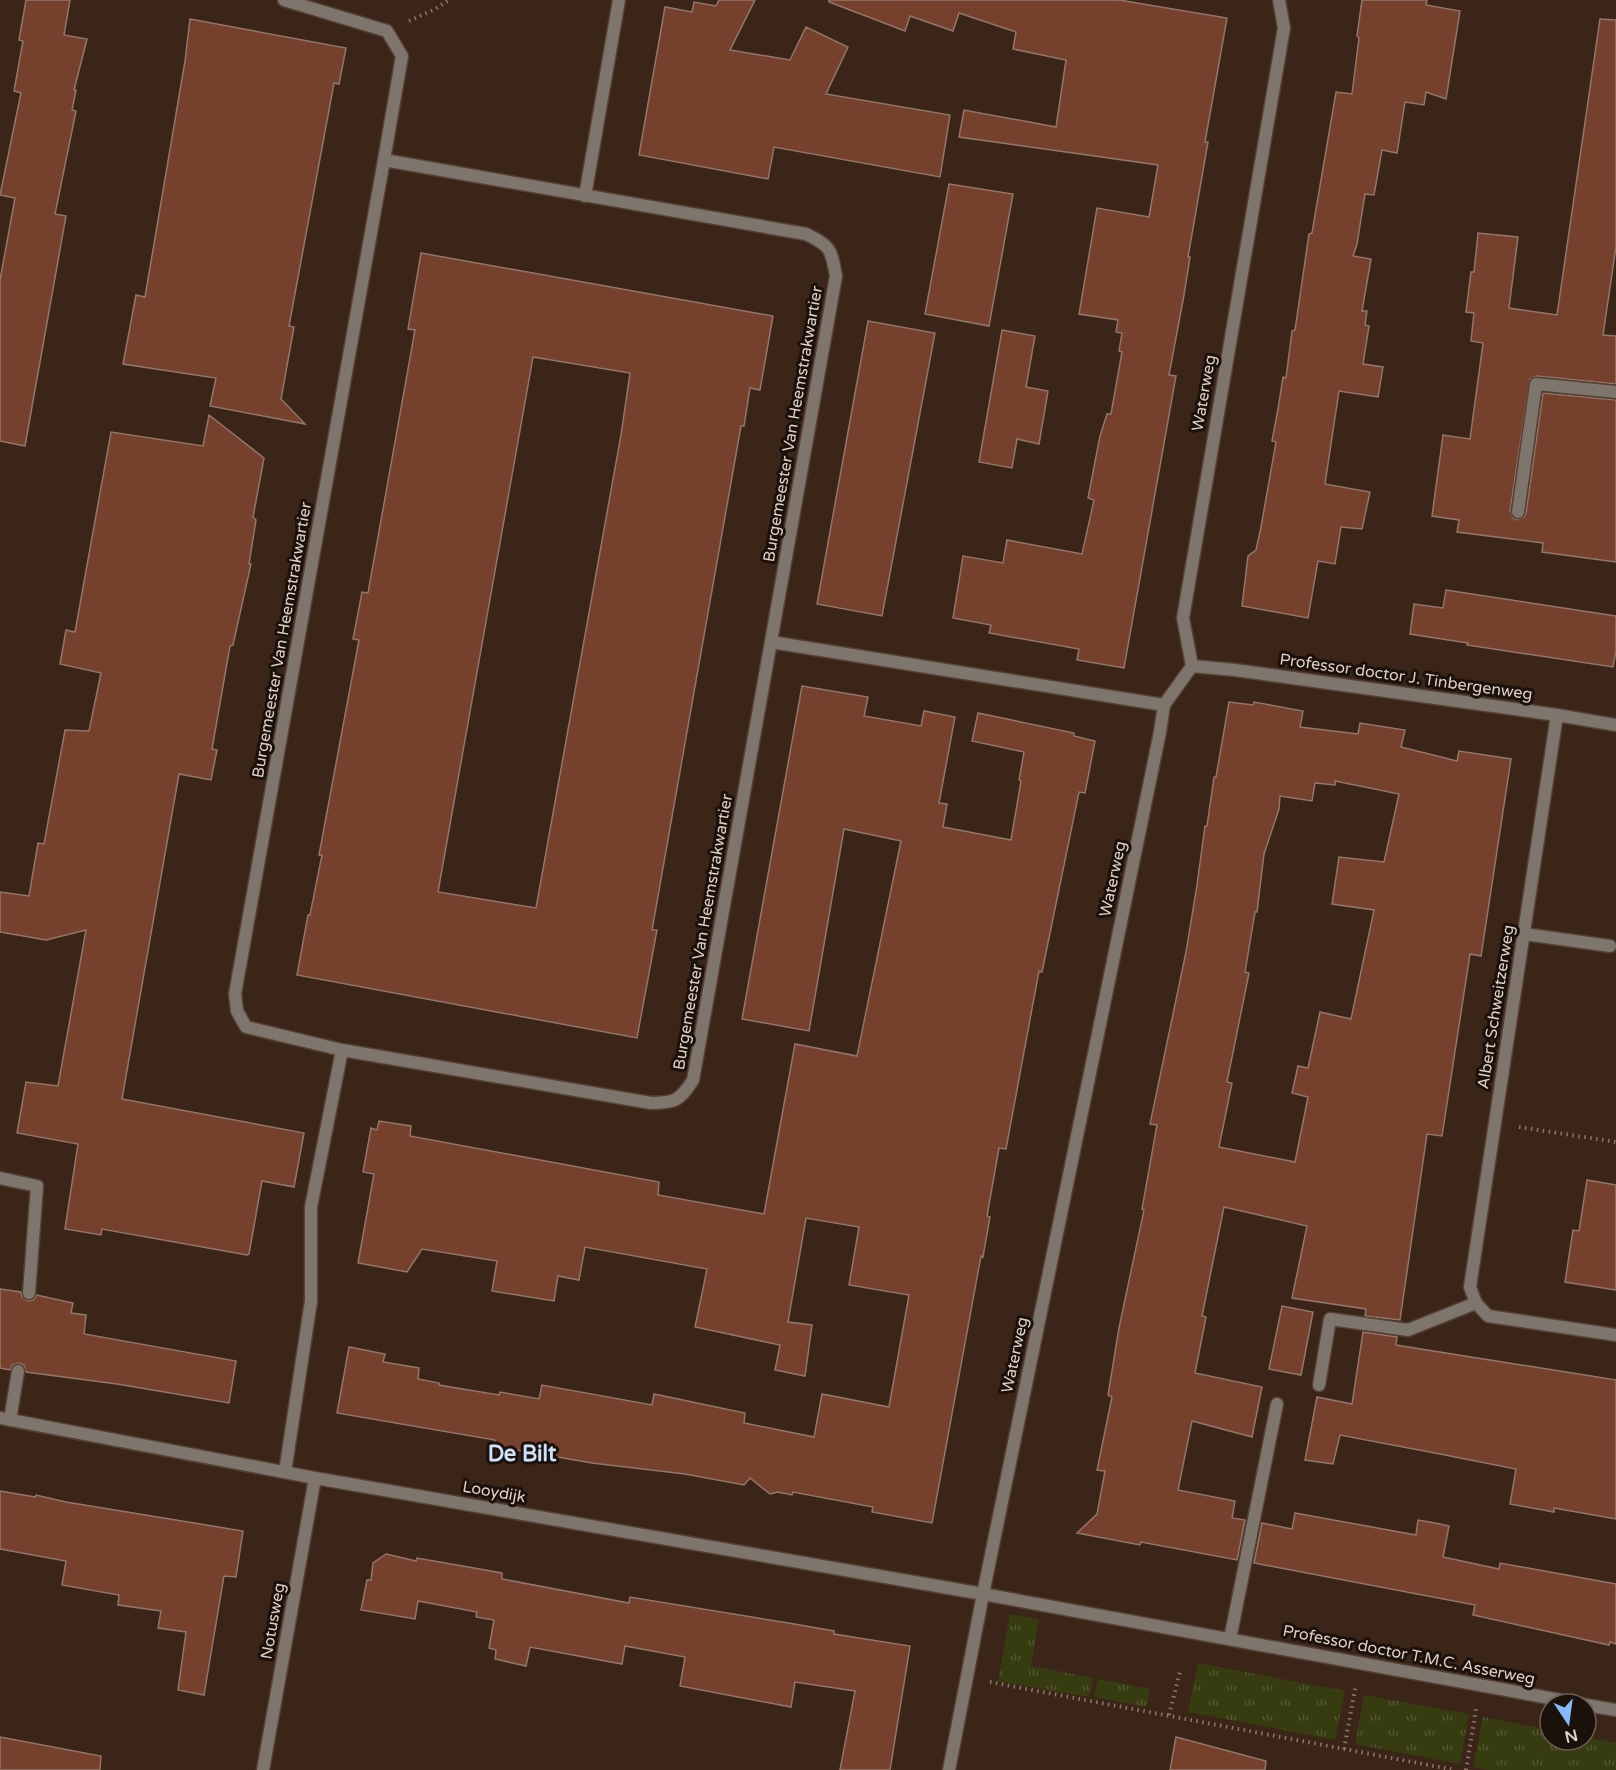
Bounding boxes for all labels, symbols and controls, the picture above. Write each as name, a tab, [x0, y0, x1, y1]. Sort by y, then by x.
street label: Burgemeester Van Heemstrakwartier	[759, 284, 827, 564]
street label: Waterweg	[1187, 353, 1221, 433]
street label: Burgemeester Van Heemstrakwartier	[248, 500, 316, 780]
street label: Professor doctor J. Tinbergenweg	[1278, 649, 1534, 705]
street label: Burgemeester Van Heemstrakwartier	[669, 792, 737, 1072]
street label: Waterweg	[1095, 839, 1131, 919]
street label: Albert Schweitzerweg	[1473, 923, 1519, 1091]
street label: Waterweg	[997, 1315, 1033, 1395]
district label: De Bilt	[488, 1441, 557, 1467]
street label: Looydijk	[461, 1477, 527, 1507]
street label: Notusweg	[256, 1581, 290, 1661]
street label: Professor doctor T.M.C. Asserweg	[1281, 1621, 1537, 1689]
north arrow	[1538, 1692, 1598, 1752]
text: N	[1563, 1724, 1580, 1747]

